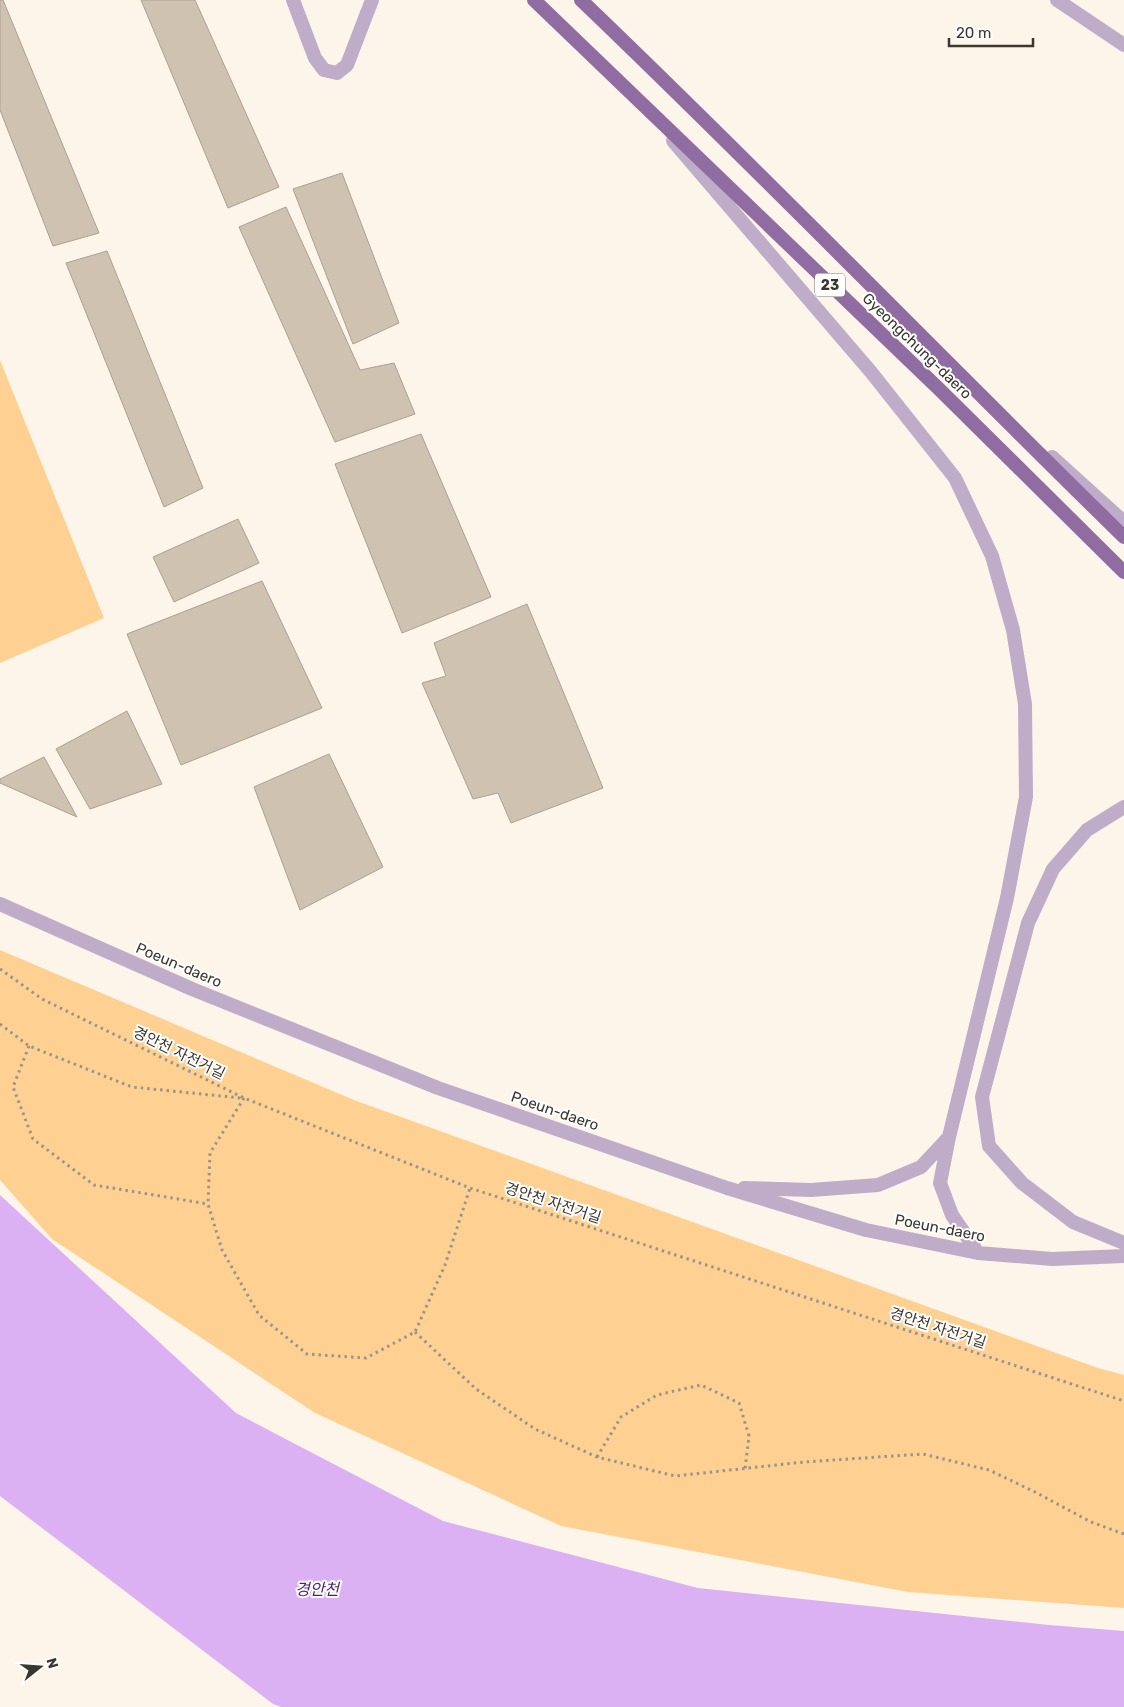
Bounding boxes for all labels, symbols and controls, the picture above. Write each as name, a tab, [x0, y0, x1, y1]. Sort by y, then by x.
scale bar	[949, 15, 1033, 47]
text: 20 m	[956, 24, 991, 42]
road number: 23	[815, 274, 845, 296]
street label: Gyeongchung-daero	[859, 289, 975, 403]
street label: Poeun-daero	[133, 939, 225, 991]
street label: 경안천 자전거길	[130, 1023, 228, 1083]
street label: Poeun-daero	[509, 1088, 601, 1134]
street label: 경안천 자전거길	[503, 1179, 603, 1227]
street label: Poeun-daero	[893, 1210, 987, 1246]
street label: 경안천 자전거길	[888, 1304, 988, 1352]
water label: 경안천	[295, 1580, 341, 1599]
north arrow	[15, 1642, 65, 1692]
text: N	[42, 1656, 62, 1671]

